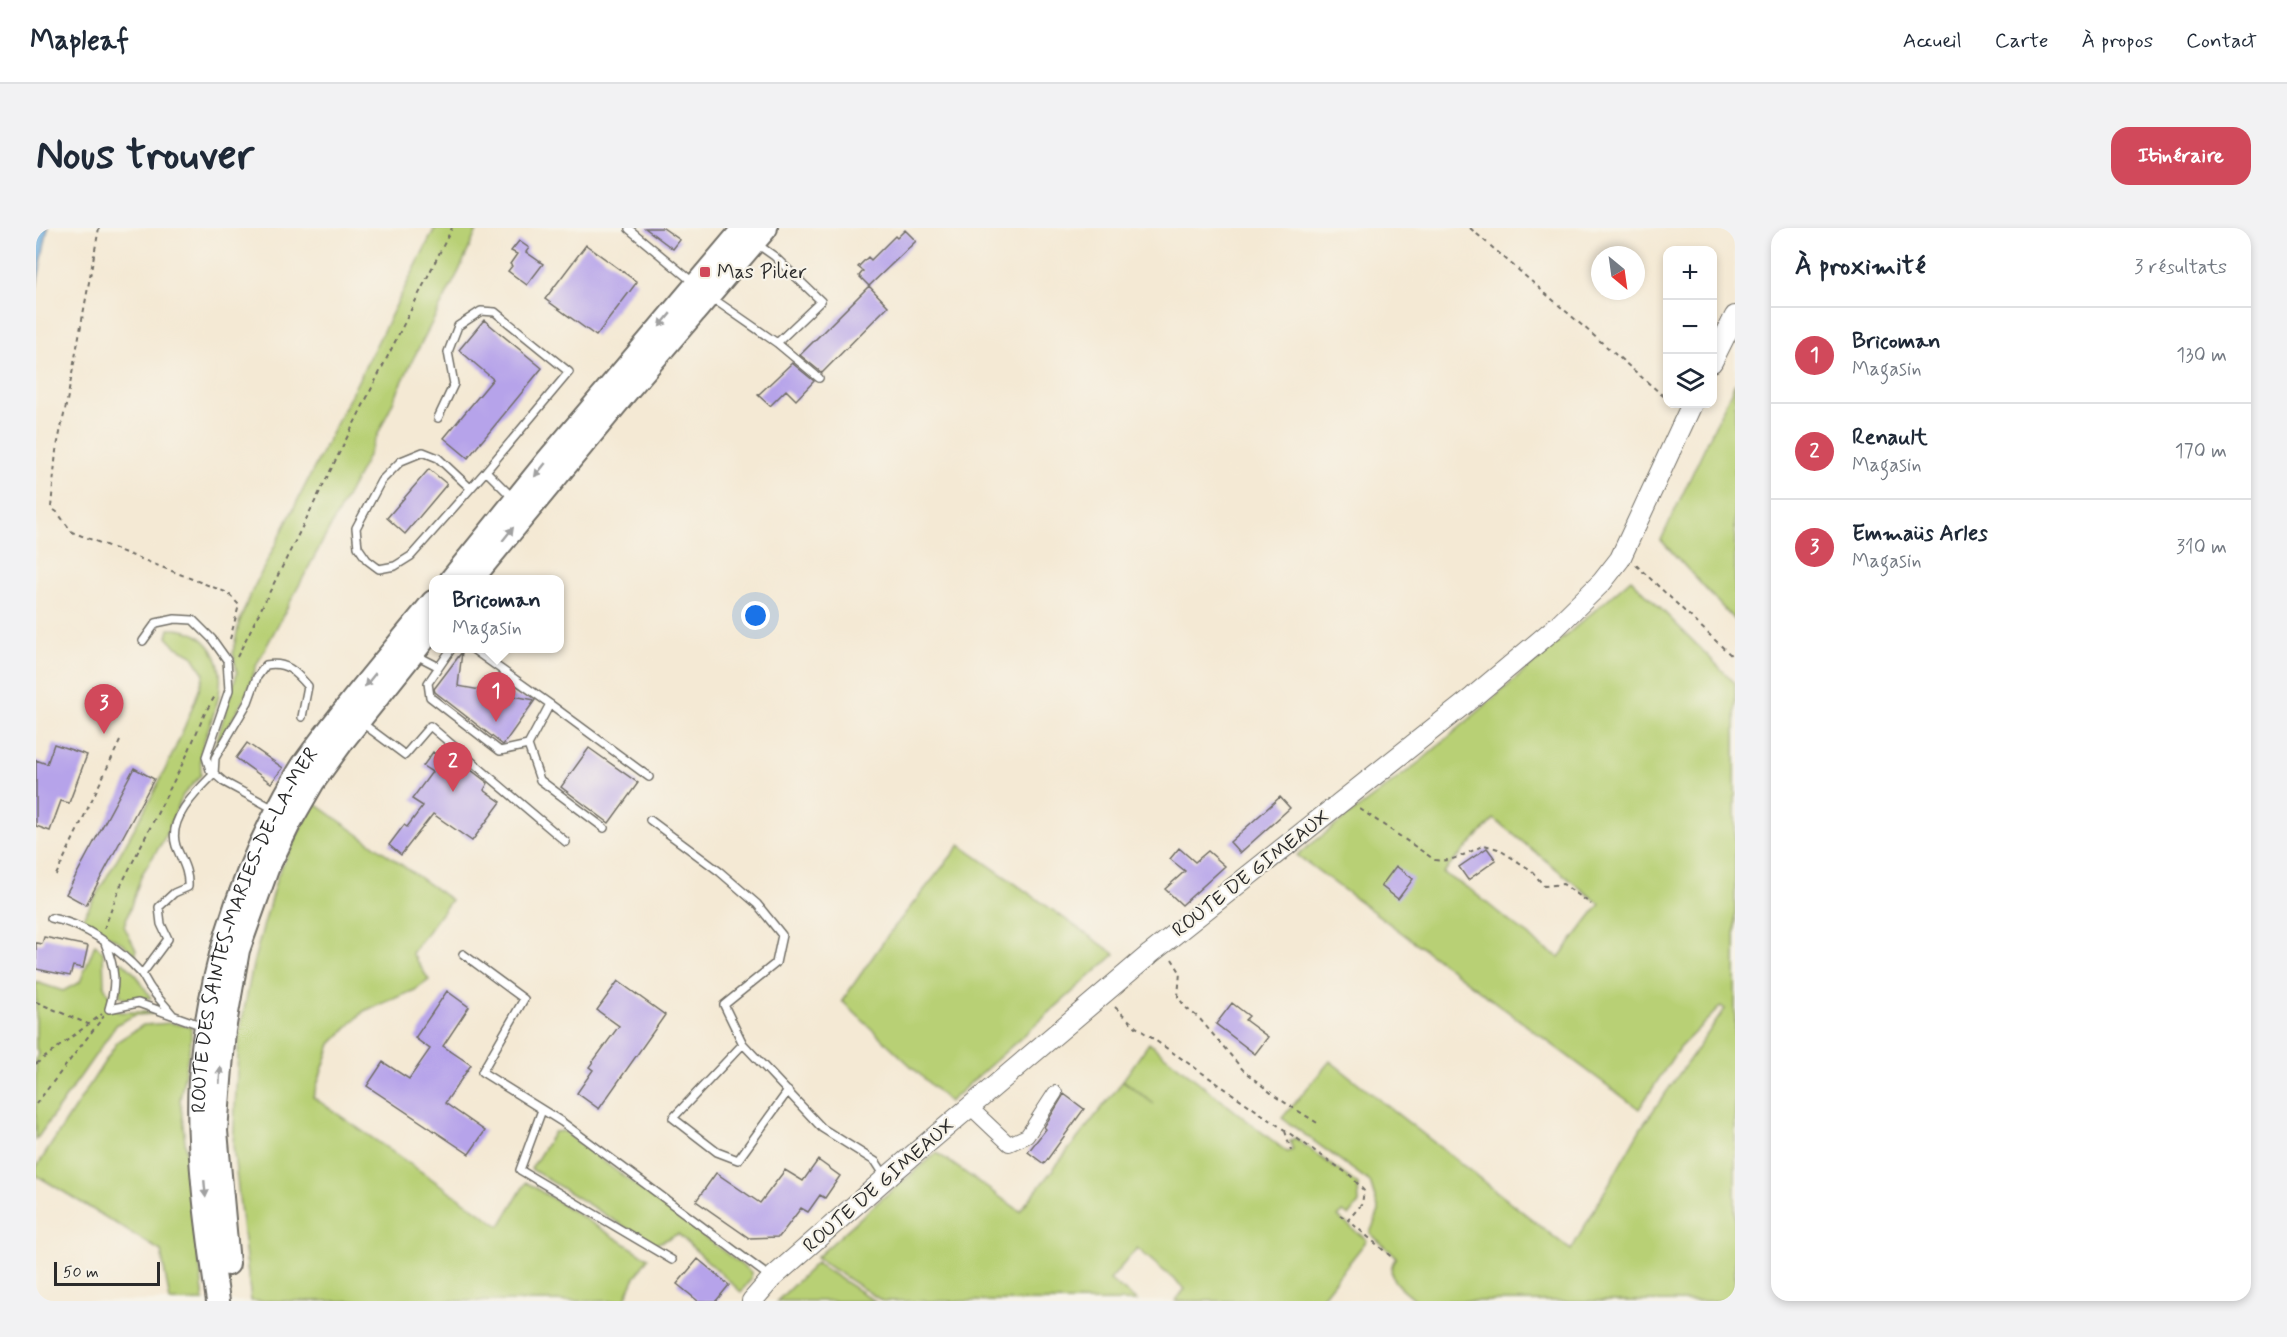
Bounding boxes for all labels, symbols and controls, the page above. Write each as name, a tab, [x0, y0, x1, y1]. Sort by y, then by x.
text: Mapleaf	[30, 23, 129, 60]
text: Accueil	[1903, 27, 1962, 55]
text: Carte	[1995, 27, 2049, 55]
text: À propos	[2082, 27, 2153, 55]
text: Contact	[2186, 27, 2257, 55]
button: Itinéraire	[2111, 127, 2251, 185]
text: Nous trouver	[36, 129, 254, 184]
north arrow	[1591, 246, 1645, 300]
map controls	[1663, 246, 1717, 408]
button: +	[1663, 246, 1717, 300]
text: À proximité	[1795, 250, 1926, 284]
text: 3 résultats	[2134, 254, 2227, 281]
place label: Mas Pilier	[717, 259, 807, 286]
marker: Mas Pilier	[698, 265, 712, 279]
button: −	[1663, 300, 1717, 354]
one-way arrow	[659, 312, 672, 327]
text: Bricoman	[1852, 328, 1941, 356]
text: 1	[1810, 342, 1819, 369]
text: 130 m	[2176, 342, 2227, 369]
button: layers	[1663, 354, 1717, 408]
text: Magasin	[1852, 356, 1922, 383]
text: Renault	[1852, 424, 1928, 452]
text: 2	[1810, 438, 1819, 465]
text: 170 m	[2175, 438, 2227, 465]
text: Magasin	[1852, 452, 1922, 479]
one-way arrow	[533, 462, 546, 478]
text: Emmaüs Arles	[1852, 520, 1988, 548]
one-way arrow	[501, 527, 514, 542]
text: 3	[1810, 534, 1819, 561]
text: 310 m	[2176, 534, 2227, 561]
text: Magasin	[1852, 548, 1922, 575]
popup	[429, 575, 564, 653]
text: Bricoman	[452, 587, 541, 615]
your location	[741, 601, 770, 630]
text: Magasin	[452, 615, 522, 642]
one-way arrow	[364, 672, 377, 687]
pin: 1	[476, 672, 516, 722]
pin: 3	[84, 684, 124, 734]
street label: ROUTE DES SAINTES-MARIES-DE-LA-MER	[186, 742, 325, 1113]
pin: 2	[434, 742, 472, 792]
street label: ROUTE DE GIMEAUX	[1167, 804, 1335, 944]
one-way arrow	[215, 1066, 225, 1085]
street label: ROUTE DE GIMEAUX	[798, 1113, 960, 1259]
one-way arrow	[200, 1179, 210, 1198]
scale bar	[54, 1259, 160, 1286]
text: 50 m	[63, 1262, 99, 1283]

